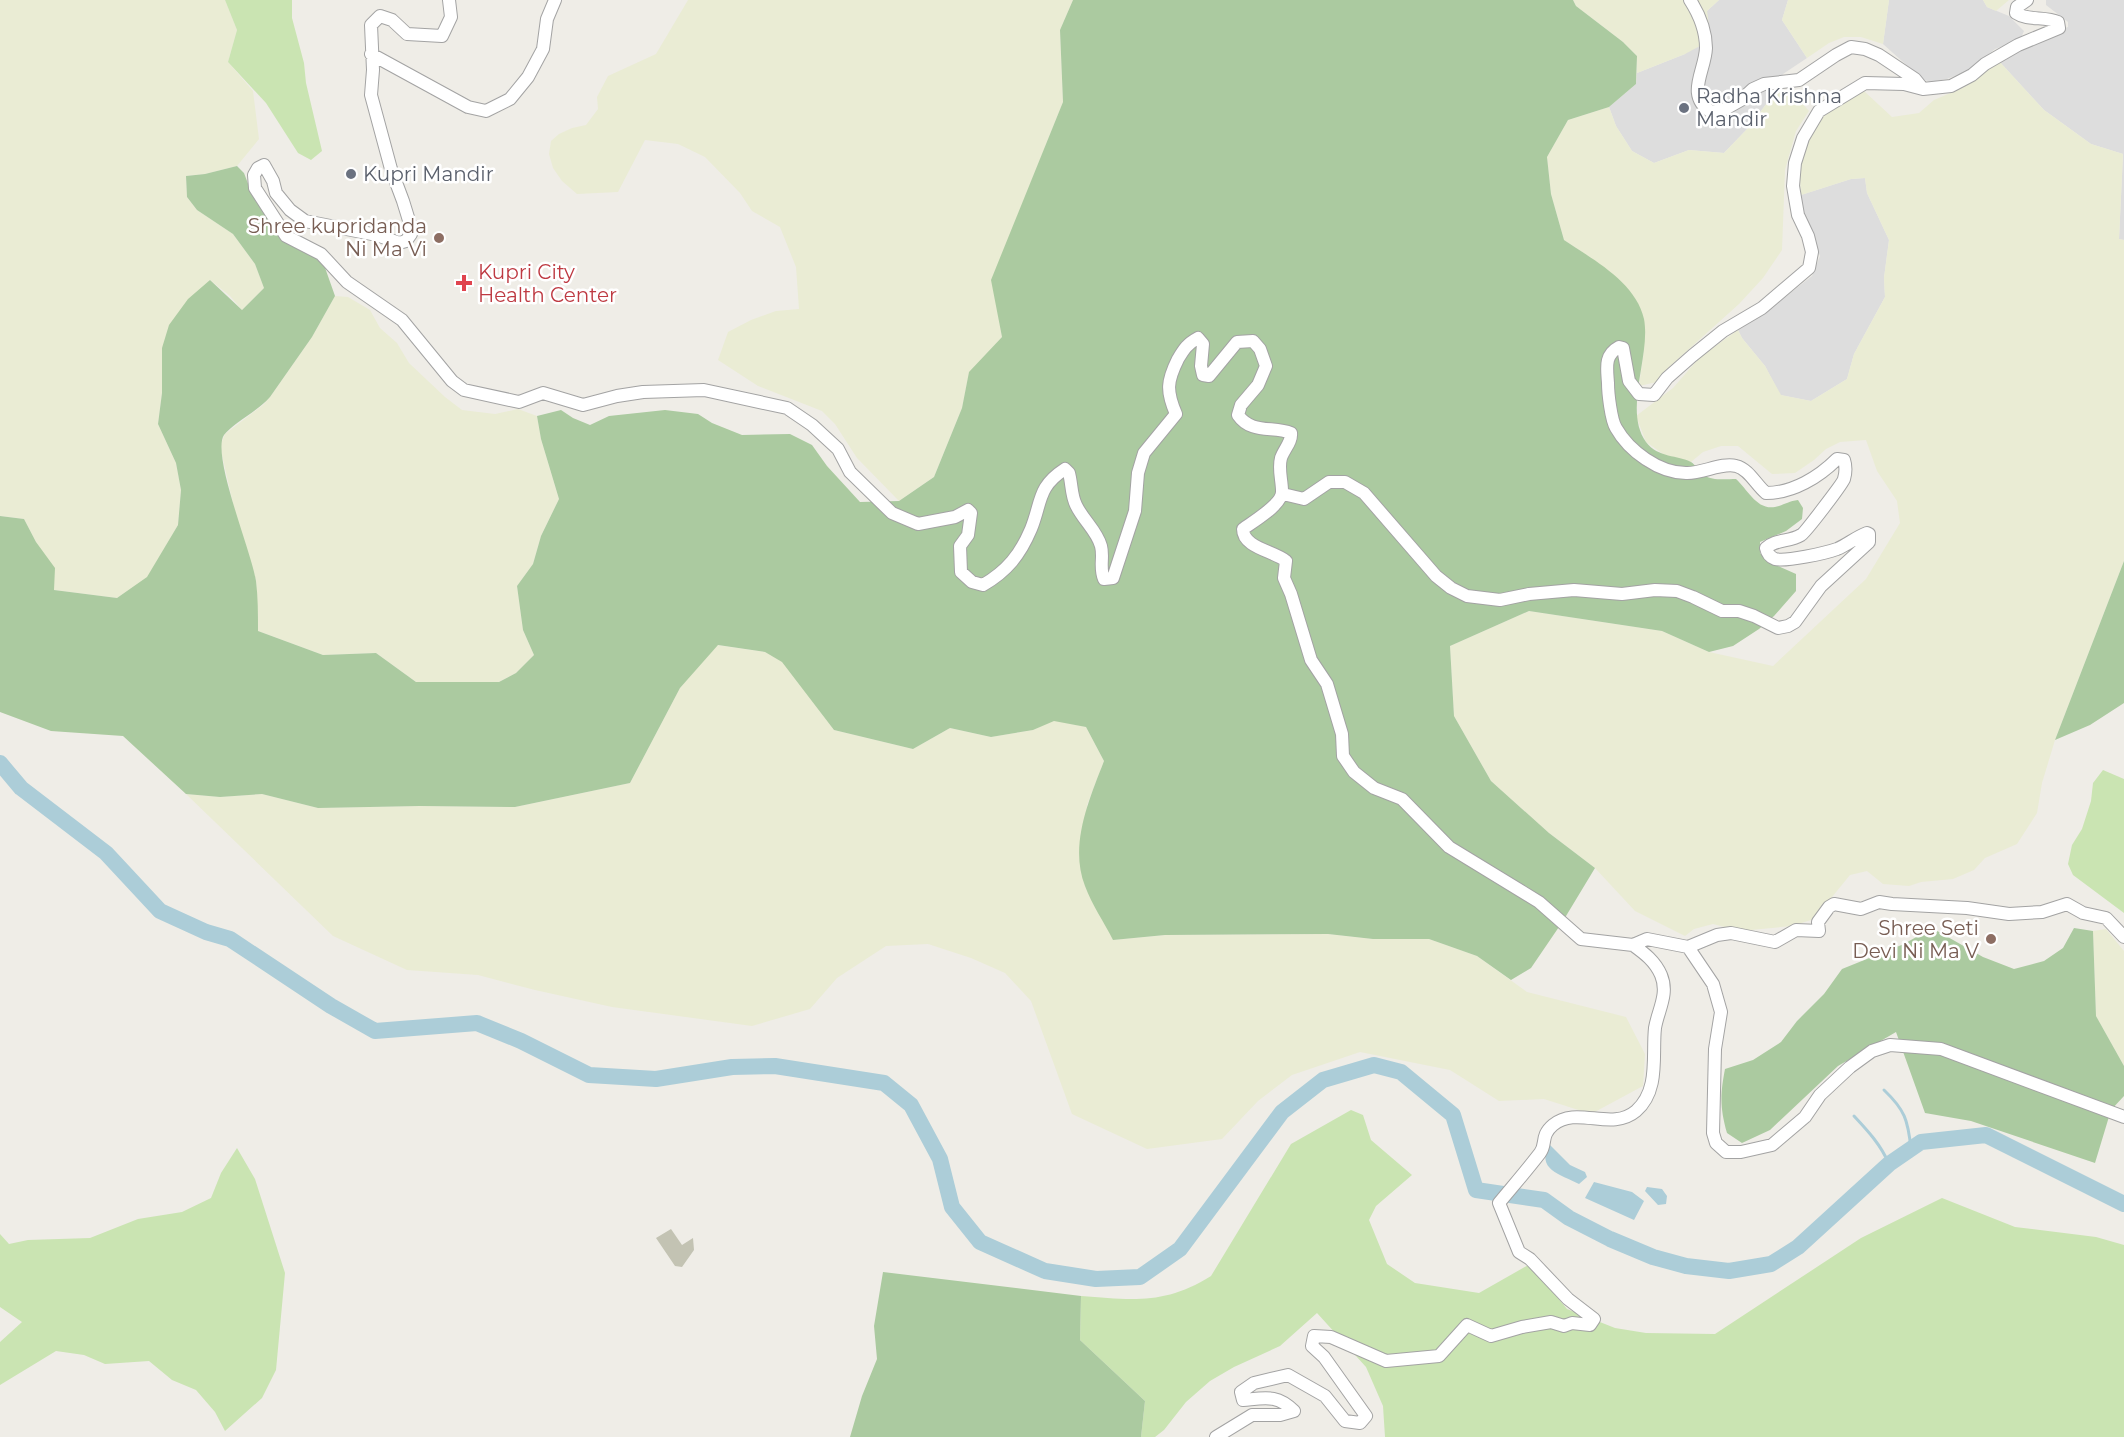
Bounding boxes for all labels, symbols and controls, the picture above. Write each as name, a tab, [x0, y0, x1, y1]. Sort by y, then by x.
place label: Radha Krishna Mandir	[1696, 84, 1842, 131]
marker: Radha Krishna Mandir	[1677, 101, 1691, 115]
place label: Kupri Mandir	[363, 162, 494, 186]
marker: Kupri Mandir	[344, 167, 358, 181]
place label: Shree kupridanda Ni Ma Vi	[248, 214, 427, 261]
marker: Shree kupridanda Ni Ma Vi	[432, 231, 446, 245]
place label: Kupri City Health Center	[478, 260, 617, 307]
marker: Kupri City Health Center	[455, 274, 473, 292]
place label: Shree Seti Devi Ni Ma V	[1852, 916, 1979, 963]
marker: Shree Seti Devi Ni Ma V	[1984, 932, 1998, 946]

